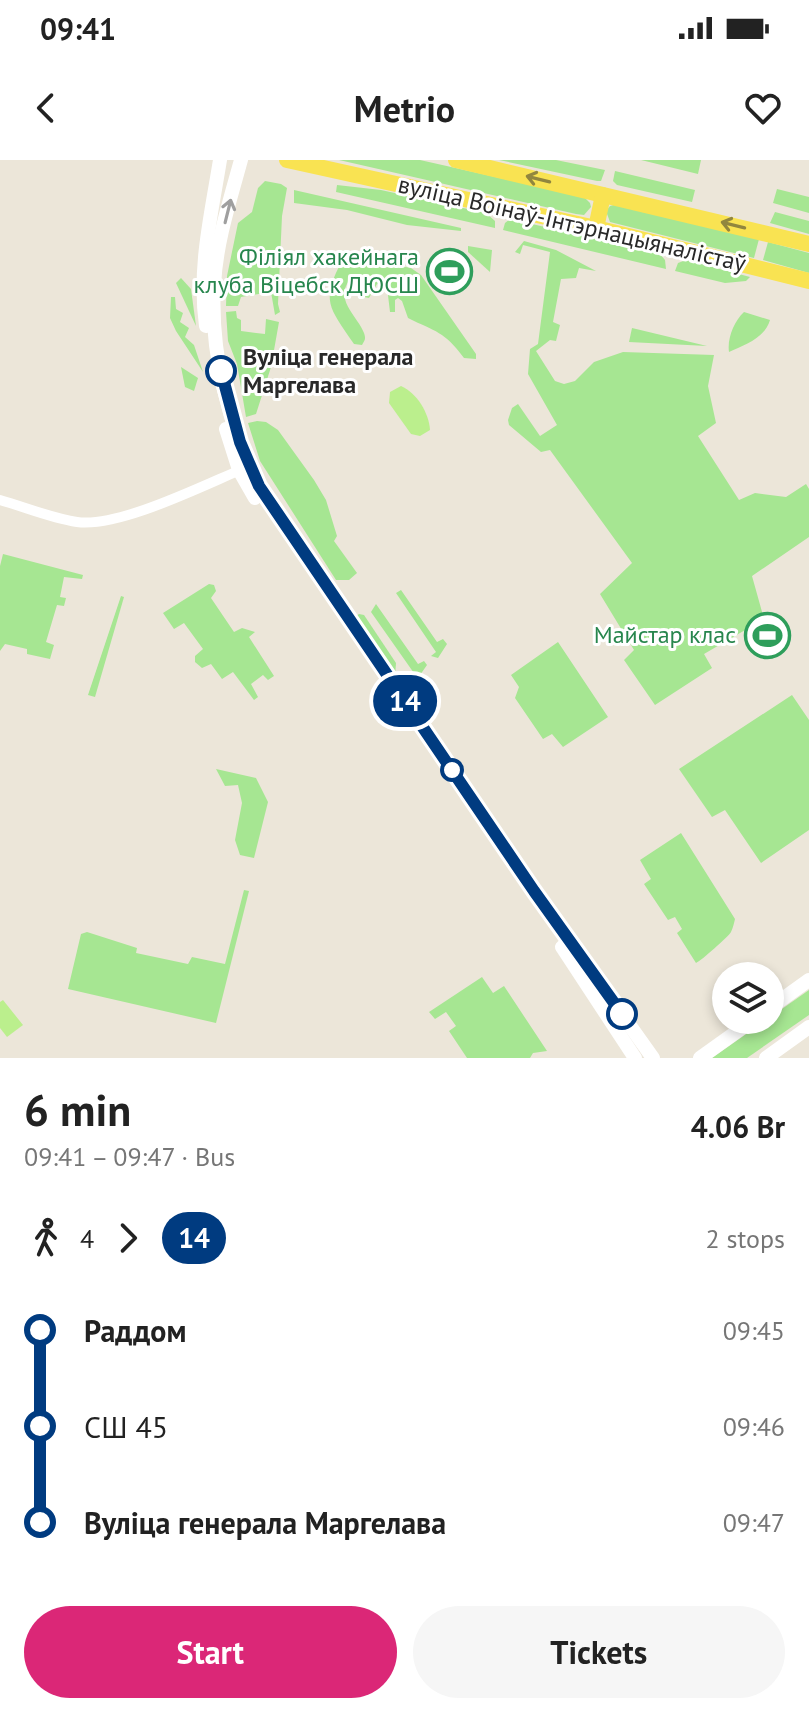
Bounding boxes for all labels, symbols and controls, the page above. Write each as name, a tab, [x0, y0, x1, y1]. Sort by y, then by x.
text: 09:41	[40, 9, 116, 48]
text: Metrio	[354, 85, 455, 132]
icon: back	[24, 86, 68, 130]
icon: heart	[741, 86, 785, 130]
street label: вуліца Воінаў-Інтэрнацыяналістаў	[395, 168, 749, 279]
one-way arrow	[526, 171, 551, 186]
one-way arrow	[221, 199, 236, 225]
one-way arrow	[721, 217, 747, 232]
place label: Філіял хакейнага клуба Віцебск ДЮСШ	[193, 241, 419, 300]
sports icon: Філіял хакейнага клуба Віцебск ДЮСШ	[426, 247, 474, 295]
place label: Вуліца генерала Маргелава	[243, 341, 414, 400]
marker: Вуліца генерала Маргелава	[206, 356, 236, 386]
sports icon: Майстар клас	[743, 611, 791, 659]
place label: Майстар клас	[594, 619, 736, 650]
line badge: 14	[369, 675, 441, 727]
text: 14	[389, 682, 421, 719]
unlabelled marker	[441, 759, 463, 781]
map controls	[712, 962, 784, 1034]
button: layers	[712, 962, 784, 1034]
unlabelled marker	[607, 999, 637, 1029]
text: 6 min	[24, 1081, 131, 1138]
text: 4.06 Br	[691, 1107, 785, 1146]
text: 09:41 – 09:47 · Bus	[24, 1140, 235, 1173]
icon: walk	[24, 1216, 68, 1260]
icon: forward	[106, 1216, 150, 1260]
text: 14	[178, 1219, 210, 1256]
text: 4	[80, 1222, 94, 1255]
text: 2 stops	[705, 1222, 785, 1255]
text: Раддом	[84, 1311, 186, 1350]
text: 09:45	[723, 1314, 785, 1347]
text: СШ 45	[84, 1407, 168, 1446]
text: 09:46	[723, 1410, 785, 1443]
text: Вуліца генерала Маргелава	[84, 1503, 446, 1542]
text: 09:47	[723, 1506, 785, 1539]
button: Start	[24, 1606, 397, 1698]
button: Tickets	[413, 1606, 785, 1698]

